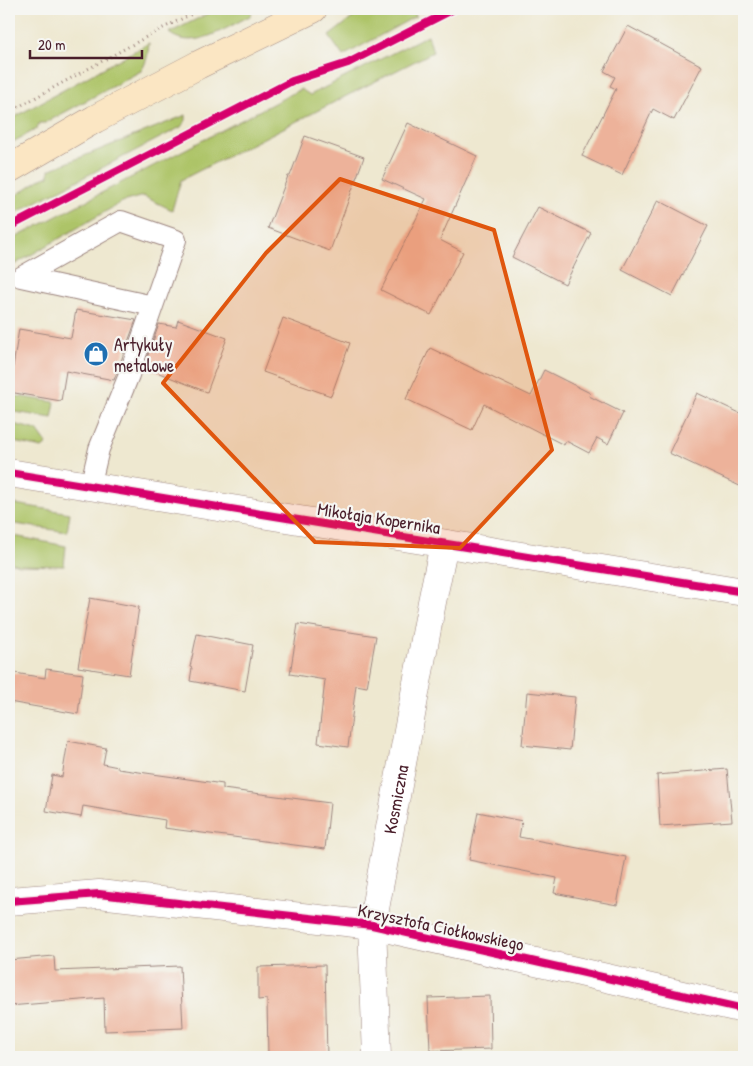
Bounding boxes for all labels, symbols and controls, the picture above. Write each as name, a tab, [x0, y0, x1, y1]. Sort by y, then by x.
scale bar	[30, 28, 142, 60]
text: 20 m	[38, 34, 65, 55]
place label: Artykuły metalowe	[114, 332, 174, 378]
shop icon: Artykuły metalowe	[83, 341, 109, 367]
street label: Mikołaja Kopernika	[316, 496, 442, 540]
street label: Kosmiczna	[377, 763, 414, 836]
street label: Krzysztofa Ciołkowskiego	[356, 897, 526, 957]

